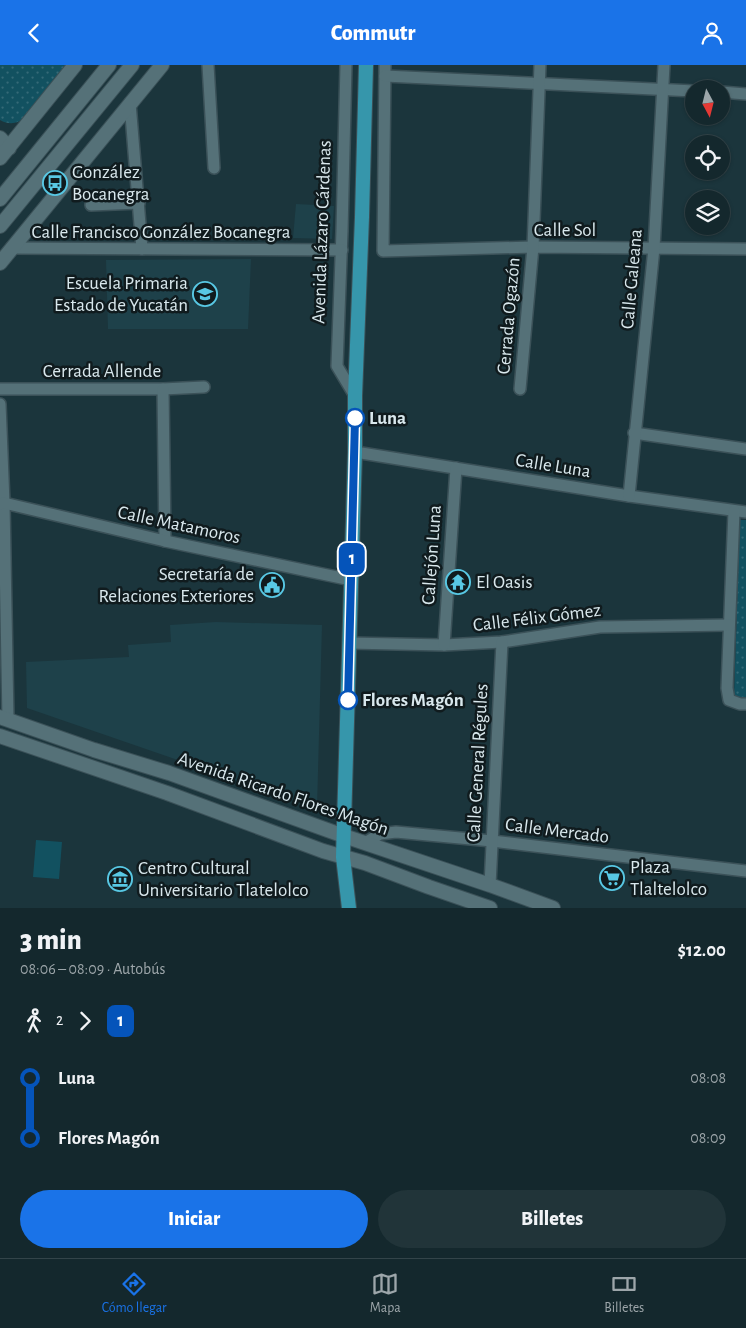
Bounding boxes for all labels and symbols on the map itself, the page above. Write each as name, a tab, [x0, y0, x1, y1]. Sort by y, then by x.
north arrow	[685, 80, 730, 125]
street label: Avenida Lázaro Cárdenas	[309, 140, 335, 324]
place label: González Bocanegra	[72, 163, 150, 204]
bus stop icon: González Bocanegra	[42, 170, 68, 196]
street label: Calle Sol	[534, 221, 596, 240]
street label: Calle Francisco González Bocanegra	[32, 223, 291, 242]
street label: Calle Galeana	[618, 228, 646, 330]
street label: Cerrada Ogazón	[494, 257, 524, 375]
place label: Escuela Primaria Estado de Yucatán	[54, 274, 188, 315]
school or university icon: Escuela Primaria Estado de Yucatán	[192, 281, 218, 307]
street label: Cerrada Allende	[43, 362, 161, 381]
marker: Luna	[345, 408, 365, 428]
place label: Luna	[369, 409, 406, 428]
street label: Calle Luna	[514, 451, 592, 481]
street label: Calle Matamoros	[116, 503, 242, 547]
street label: Callejón Luna	[419, 504, 445, 605]
line badge: 1	[336, 543, 368, 575]
place label: Secretaría de Relaciones Exteriores	[98, 565, 254, 606]
temple icon: El Oasis	[445, 569, 471, 595]
public building icon: Secretaría de Relaciones Exteriores	[259, 572, 285, 598]
place label: El Oasis	[476, 573, 532, 592]
street label: Calle Félix Gómez	[472, 601, 602, 635]
street label: Calle General Régules	[464, 683, 492, 843]
marker: Flores Magón	[338, 690, 358, 710]
place label: Flores Magón	[362, 691, 464, 710]
street label: Avenida Ricardo Flores Magón	[175, 749, 391, 839]
street label: Calle Mercado	[504, 815, 610, 847]
place label: Plaza Tlaltelolco	[630, 858, 707, 899]
place label: Centro Cultural Universitario Tlatelolco	[138, 859, 309, 900]
supermarket icon: Plaza Tlaltelolco	[599, 865, 625, 891]
museum icon: Centro Cultural Universitario Tlatelolco	[107, 866, 133, 892]

